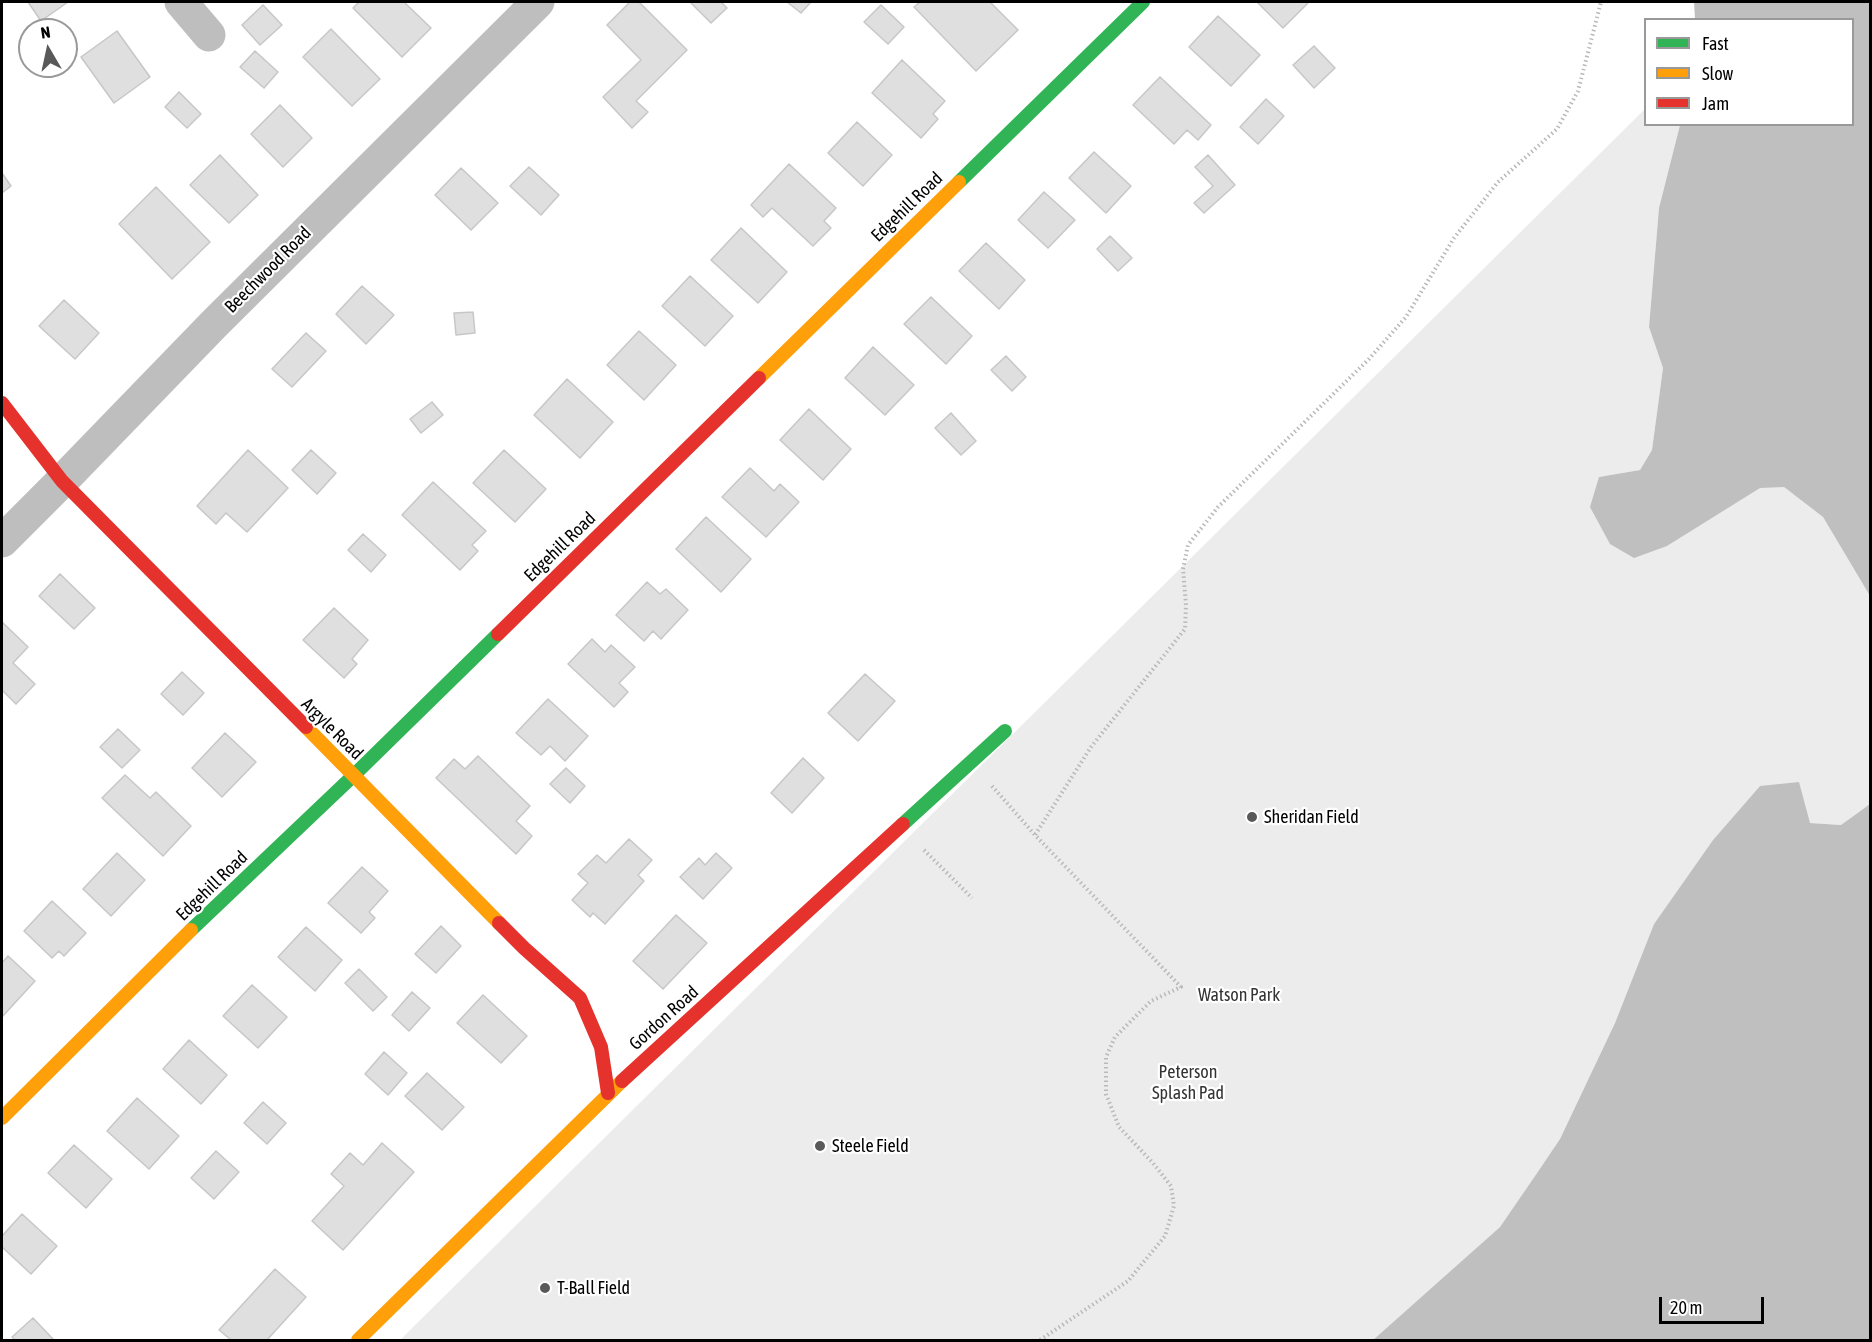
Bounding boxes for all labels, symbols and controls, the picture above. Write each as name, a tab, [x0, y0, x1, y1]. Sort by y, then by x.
north arrow	[18, 18, 78, 78]
legend	[1644, 18, 1854, 126]
text: N	[39, 23, 52, 42]
text: Fast	[1702, 33, 1729, 54]
text: Slow	[1702, 63, 1733, 84]
text: Jam	[1702, 93, 1729, 114]
street label: Edgehill Road	[867, 168, 947, 246]
street label: Beechwood Road	[220, 222, 316, 318]
street label: Edgehill Road	[520, 508, 600, 586]
street label: Argyle Road	[297, 694, 367, 764]
place label: Sheridan Field	[1264, 806, 1359, 828]
marker: Sheridan Field	[1245, 810, 1259, 824]
street label: Edgehill Road	[172, 847, 252, 925]
street label: Gordon Road	[625, 981, 703, 1055]
park label: Watson Park	[1198, 984, 1280, 1006]
park label: Peterson Splash Pad	[1152, 1061, 1224, 1104]
place label: Steele Field	[832, 1135, 909, 1157]
marker: Steele Field	[813, 1139, 827, 1153]
place label: T-Ball Field	[557, 1277, 630, 1299]
marker: T-Ball Field	[538, 1281, 552, 1295]
scale bar	[1662, 1285, 1767, 1323]
text: 20 m	[1670, 1297, 1702, 1318]

